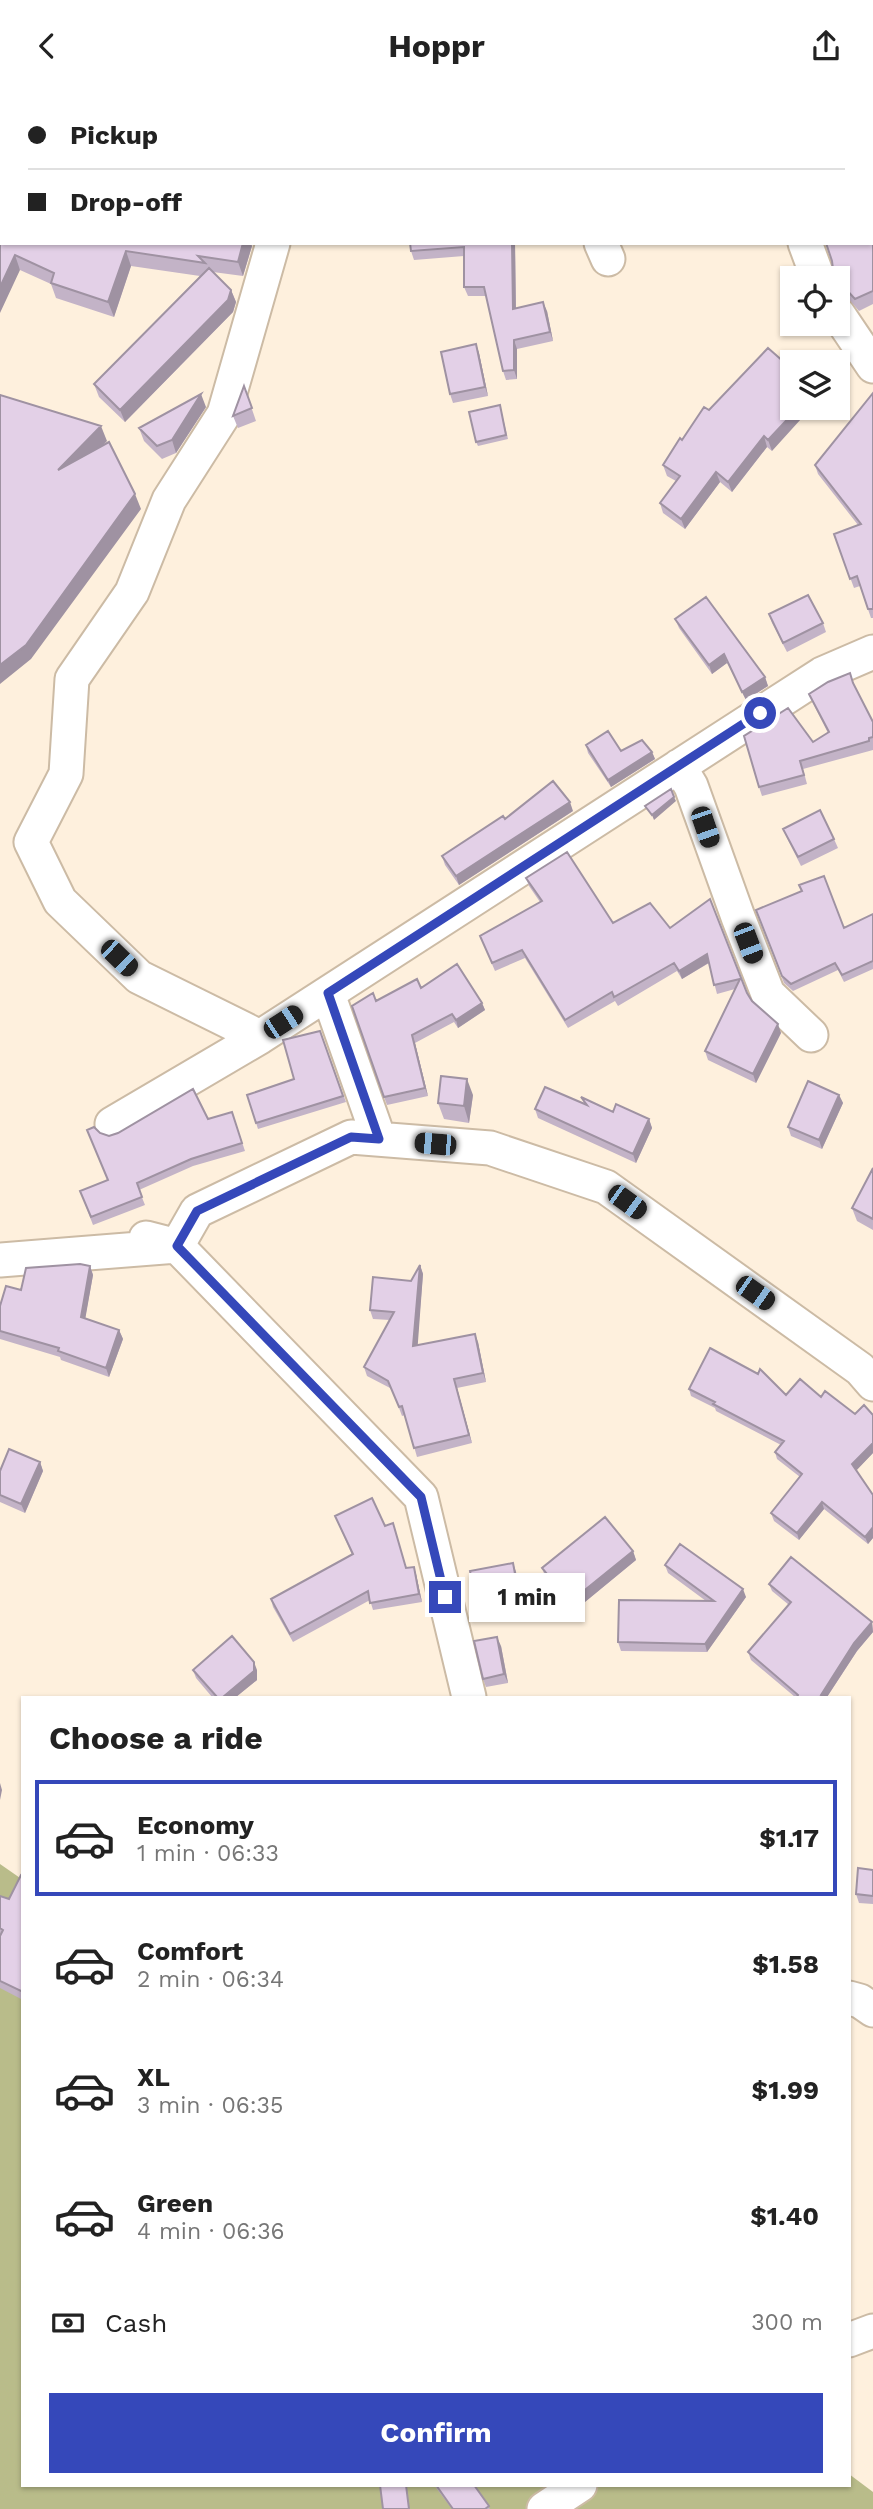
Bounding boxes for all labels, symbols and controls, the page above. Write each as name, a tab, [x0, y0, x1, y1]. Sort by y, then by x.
icon: back	[28, 27, 66, 65]
text: Hoppr	[388, 27, 485, 65]
icon: share	[807, 27, 845, 65]
text: Pickup	[70, 120, 158, 150]
text: Drop-off	[70, 187, 182, 217]
map controls	[780, 266, 850, 420]
button: locate	[780, 266, 850, 336]
button: layers	[780, 350, 850, 420]
route start	[744, 697, 776, 729]
car	[689, 804, 722, 850]
car	[731, 920, 766, 966]
car	[97, 936, 142, 980]
car	[260, 1002, 307, 1042]
car	[414, 1132, 457, 1156]
car	[604, 1181, 651, 1223]
car	[732, 1272, 779, 1314]
callout: 1 min	[470, 1573, 585, 1621]
route end	[429, 1581, 461, 1613]
text: 1 min	[497, 1584, 557, 1611]
text: Choose a ride	[49, 1719, 263, 1757]
icon: car	[53, 1807, 116, 1870]
text: Economy	[137, 1810, 254, 1840]
text: $1.17	[759, 1823, 819, 1853]
text: 1 min · 06:33	[137, 1840, 279, 1867]
icon: car	[53, 1933, 116, 1996]
text: Comfort	[137, 1936, 243, 1966]
text: $1.58	[752, 1949, 819, 1979]
text: 2 min · 06:34	[137, 1966, 284, 1993]
icon: car	[53, 2059, 116, 2122]
text: XL	[137, 2062, 170, 2092]
text: $1.99	[752, 2075, 819, 2105]
text: 3 min · 06:35	[137, 2092, 283, 2119]
icon: car	[53, 2185, 116, 2248]
text: Green	[137, 2188, 213, 2218]
text: $1.40	[750, 2201, 819, 2231]
text: 4 min · 06:36	[137, 2218, 285, 2245]
icon: cash	[49, 2304, 87, 2342]
text: Cash	[105, 2308, 167, 2338]
text: 300 m	[751, 2309, 823, 2336]
button: Confirm	[49, 2393, 823, 2473]

